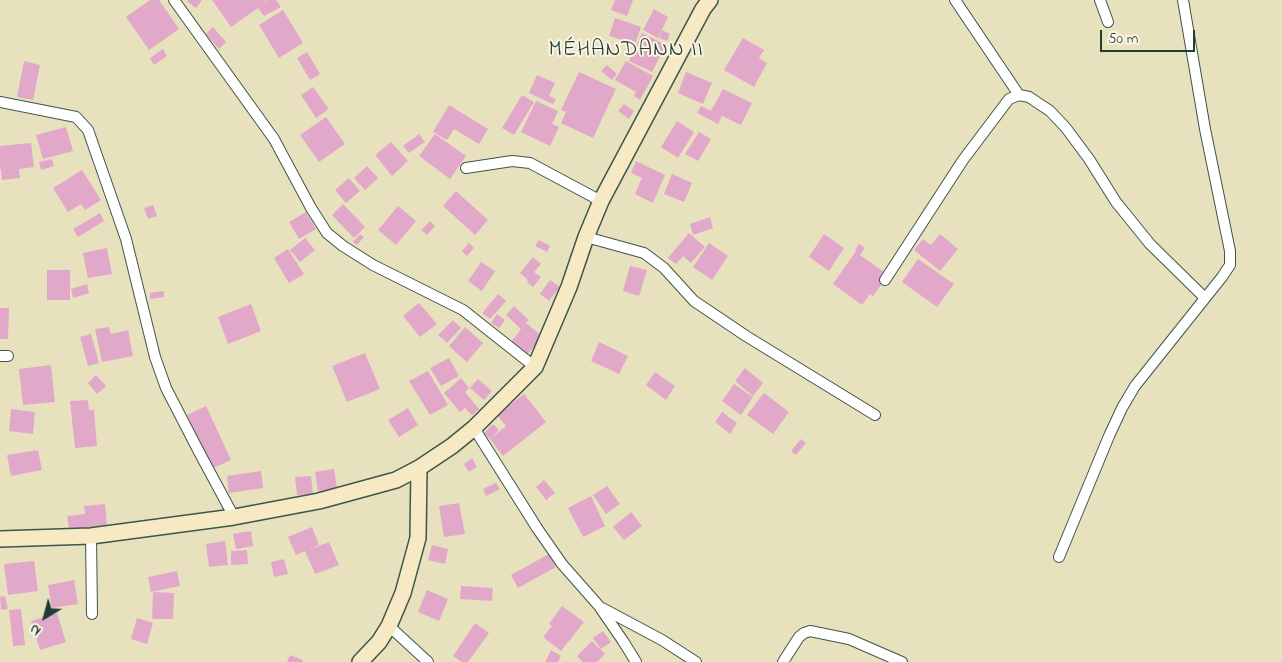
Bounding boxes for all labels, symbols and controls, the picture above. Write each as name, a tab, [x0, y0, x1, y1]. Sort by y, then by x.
scale bar	[1102, 20, 1197, 52]
text: 50 m	[1108, 28, 1138, 50]
district label: MÉHANDANN II	[547, 38, 705, 64]
north arrow	[20, 592, 70, 642]
text: N	[26, 618, 46, 641]

